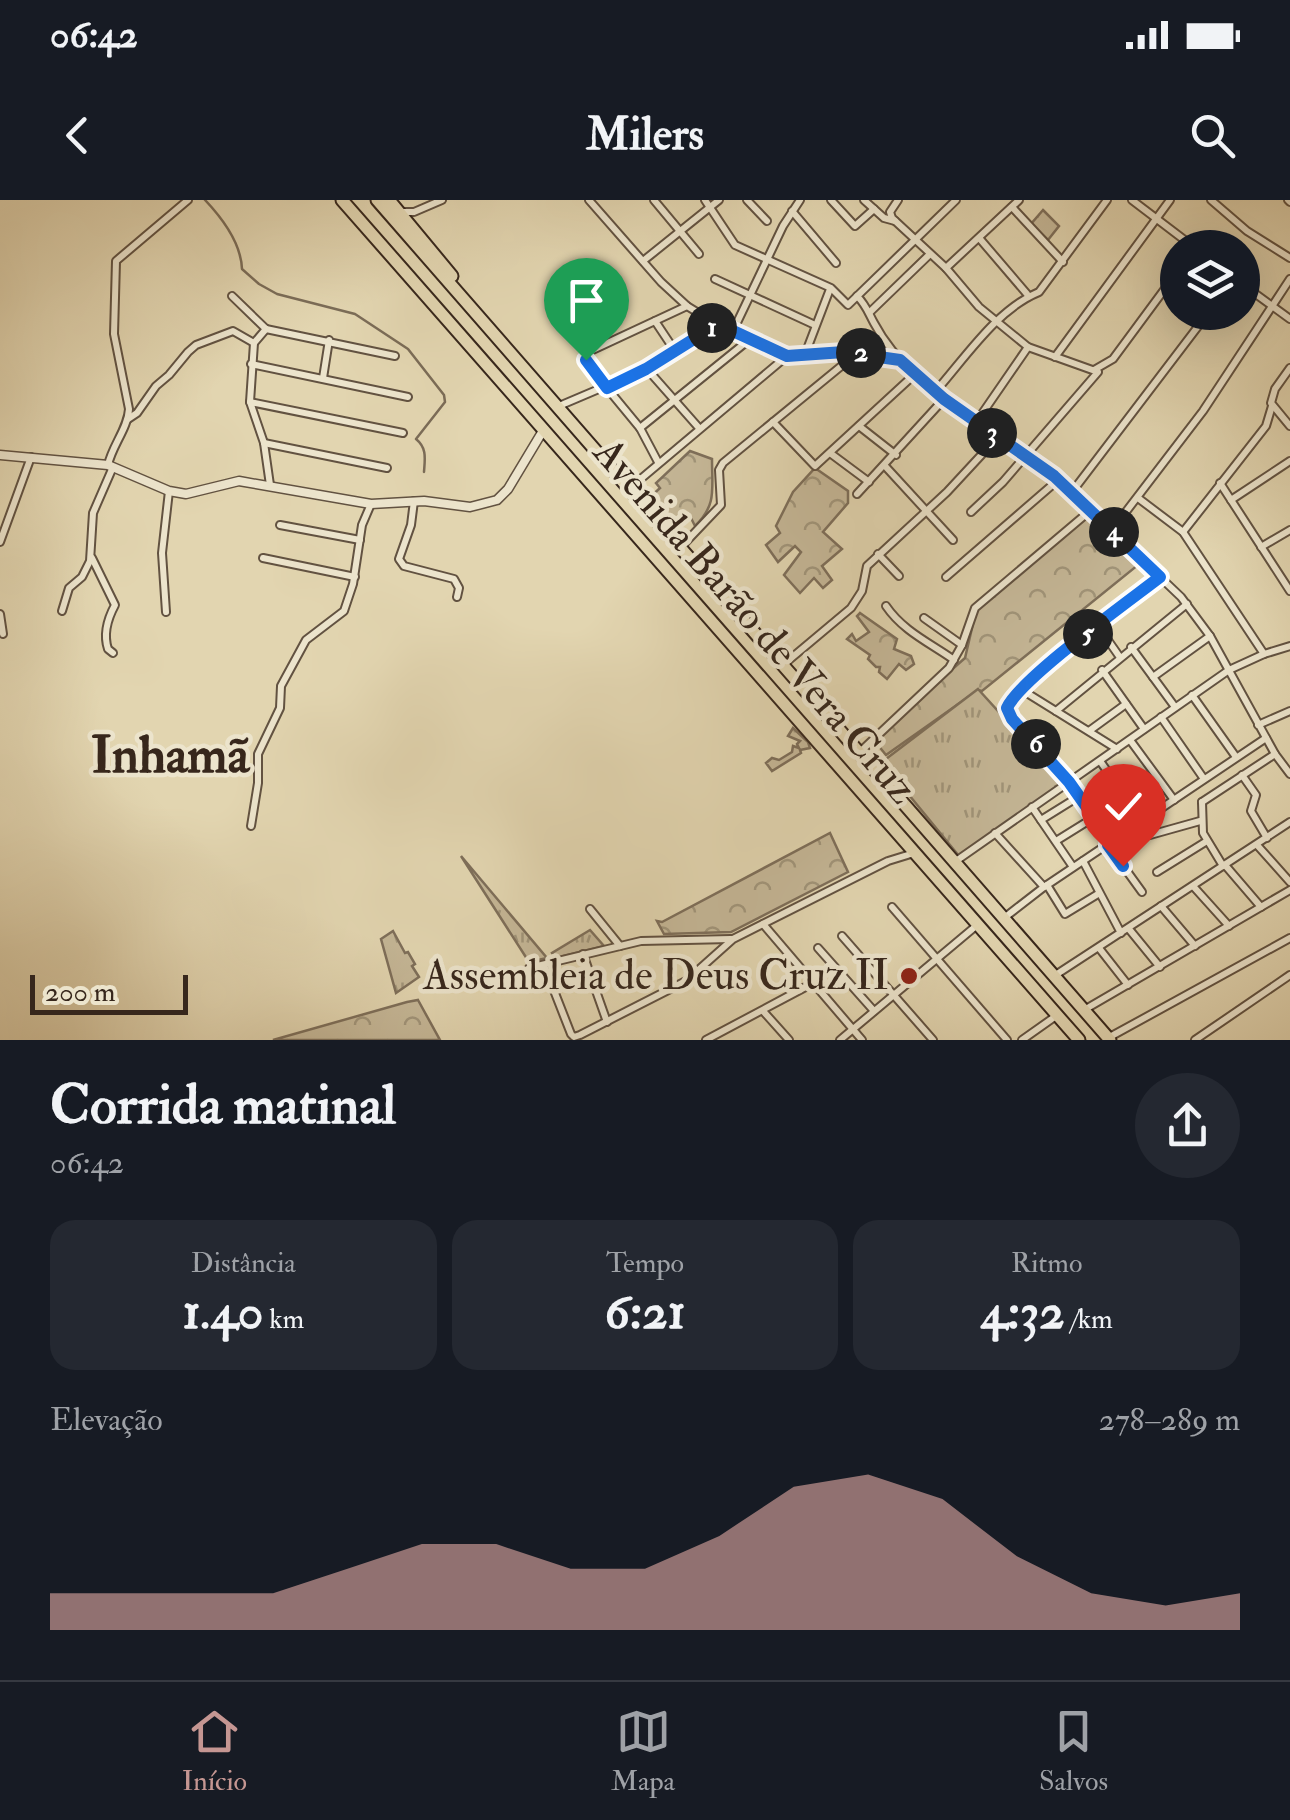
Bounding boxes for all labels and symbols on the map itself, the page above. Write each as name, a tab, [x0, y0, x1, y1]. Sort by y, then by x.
pin	[544, 258, 629, 361]
pin: 1	[687, 303, 737, 353]
pin: 2	[836, 328, 886, 378]
pin: 3	[967, 408, 1017, 458]
street label: Avenida Barão de Vera Cruz	[581, 427, 928, 815]
pin: 4	[1089, 507, 1139, 557]
pin: 5	[1063, 609, 1113, 659]
pin: 6	[1011, 719, 1061, 769]
district label: Inhamã	[91, 723, 251, 788]
pin	[1081, 764, 1166, 867]
place label: Assembleia de Deus Cruz II	[422, 950, 889, 1002]
marker: Assembleia de Deus Cruz II	[898, 965, 920, 987]
scale bar	[30, 970, 188, 1014]

